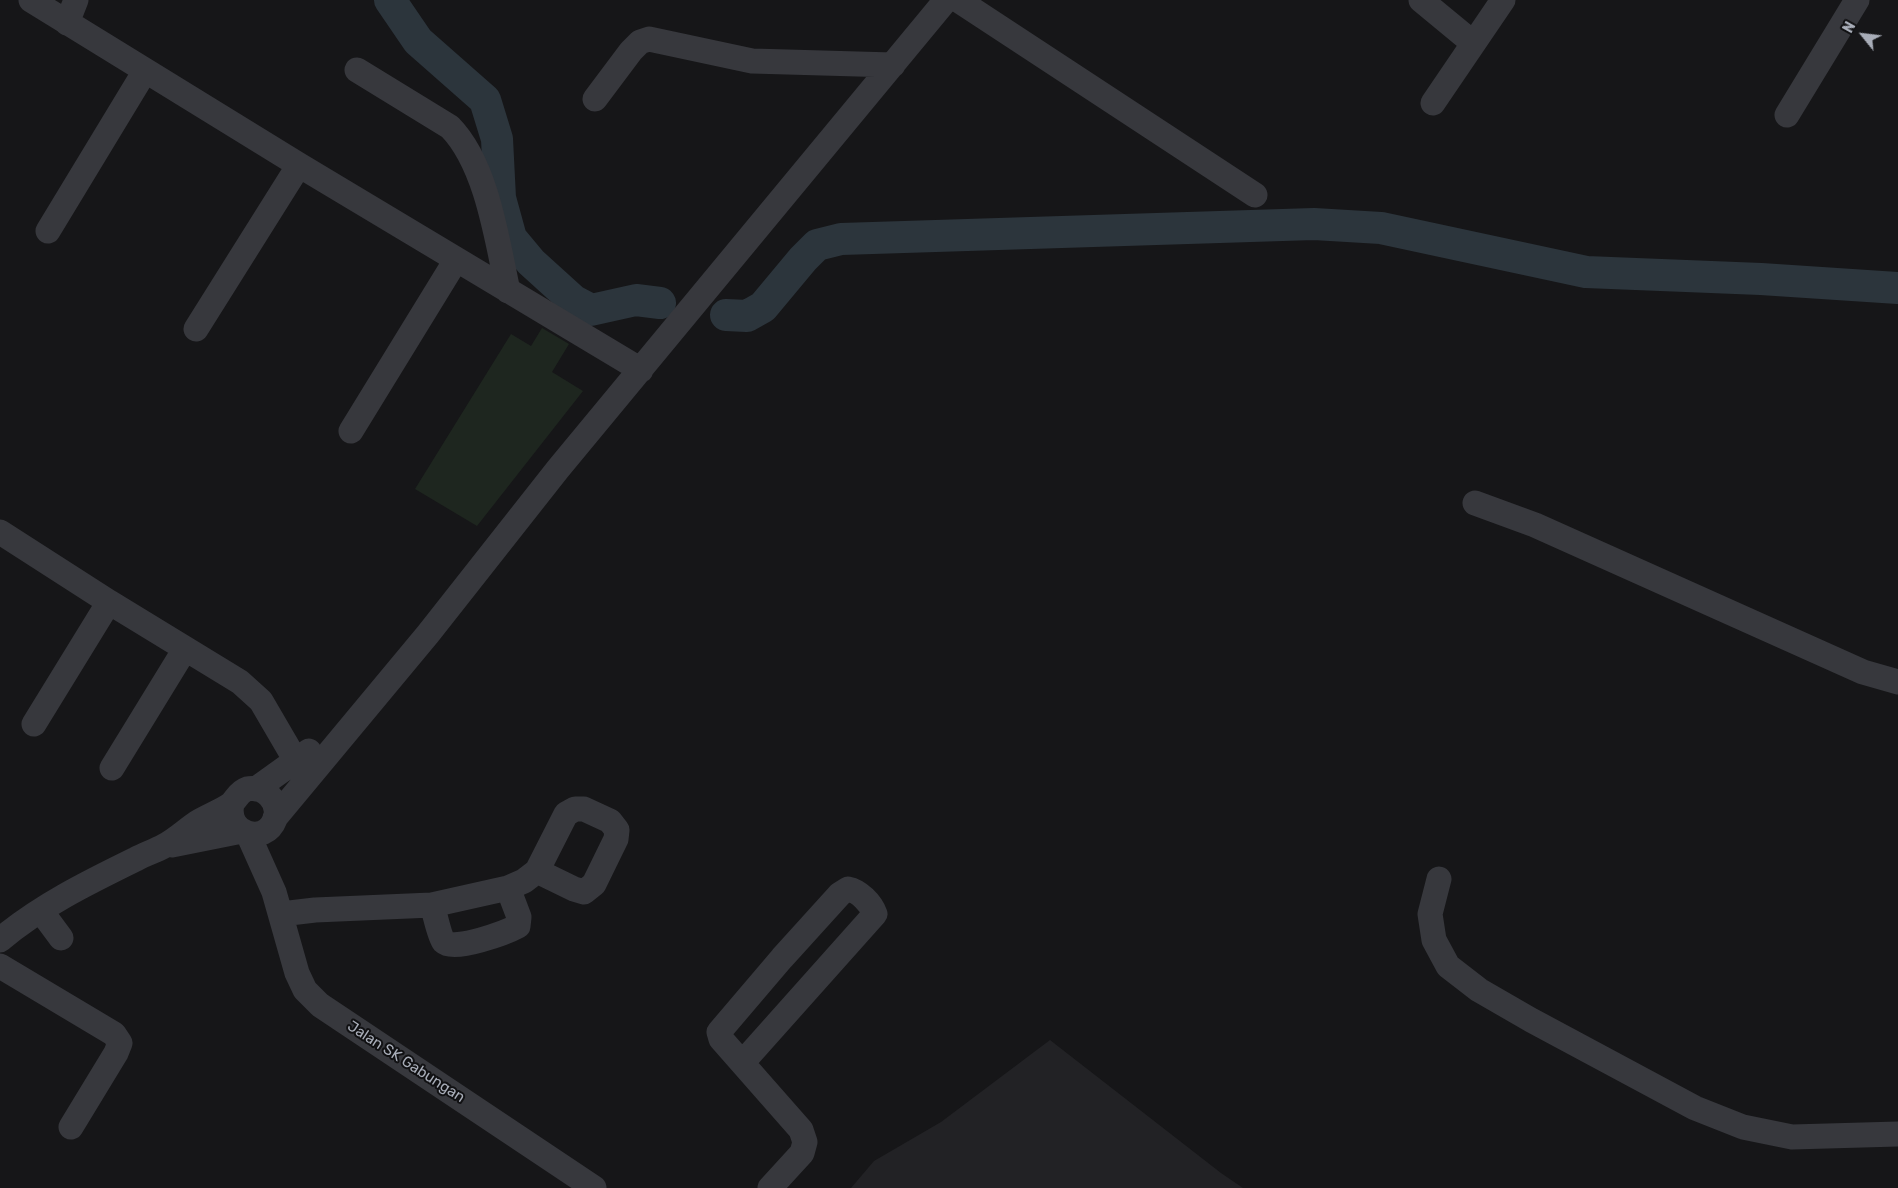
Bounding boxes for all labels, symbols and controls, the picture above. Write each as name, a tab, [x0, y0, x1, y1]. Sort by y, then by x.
north arrow	[1838, 10, 1888, 60]
text: N	[1840, 19, 1859, 36]
street label: Jalan SK Gabungan	[344, 1017, 468, 1107]

